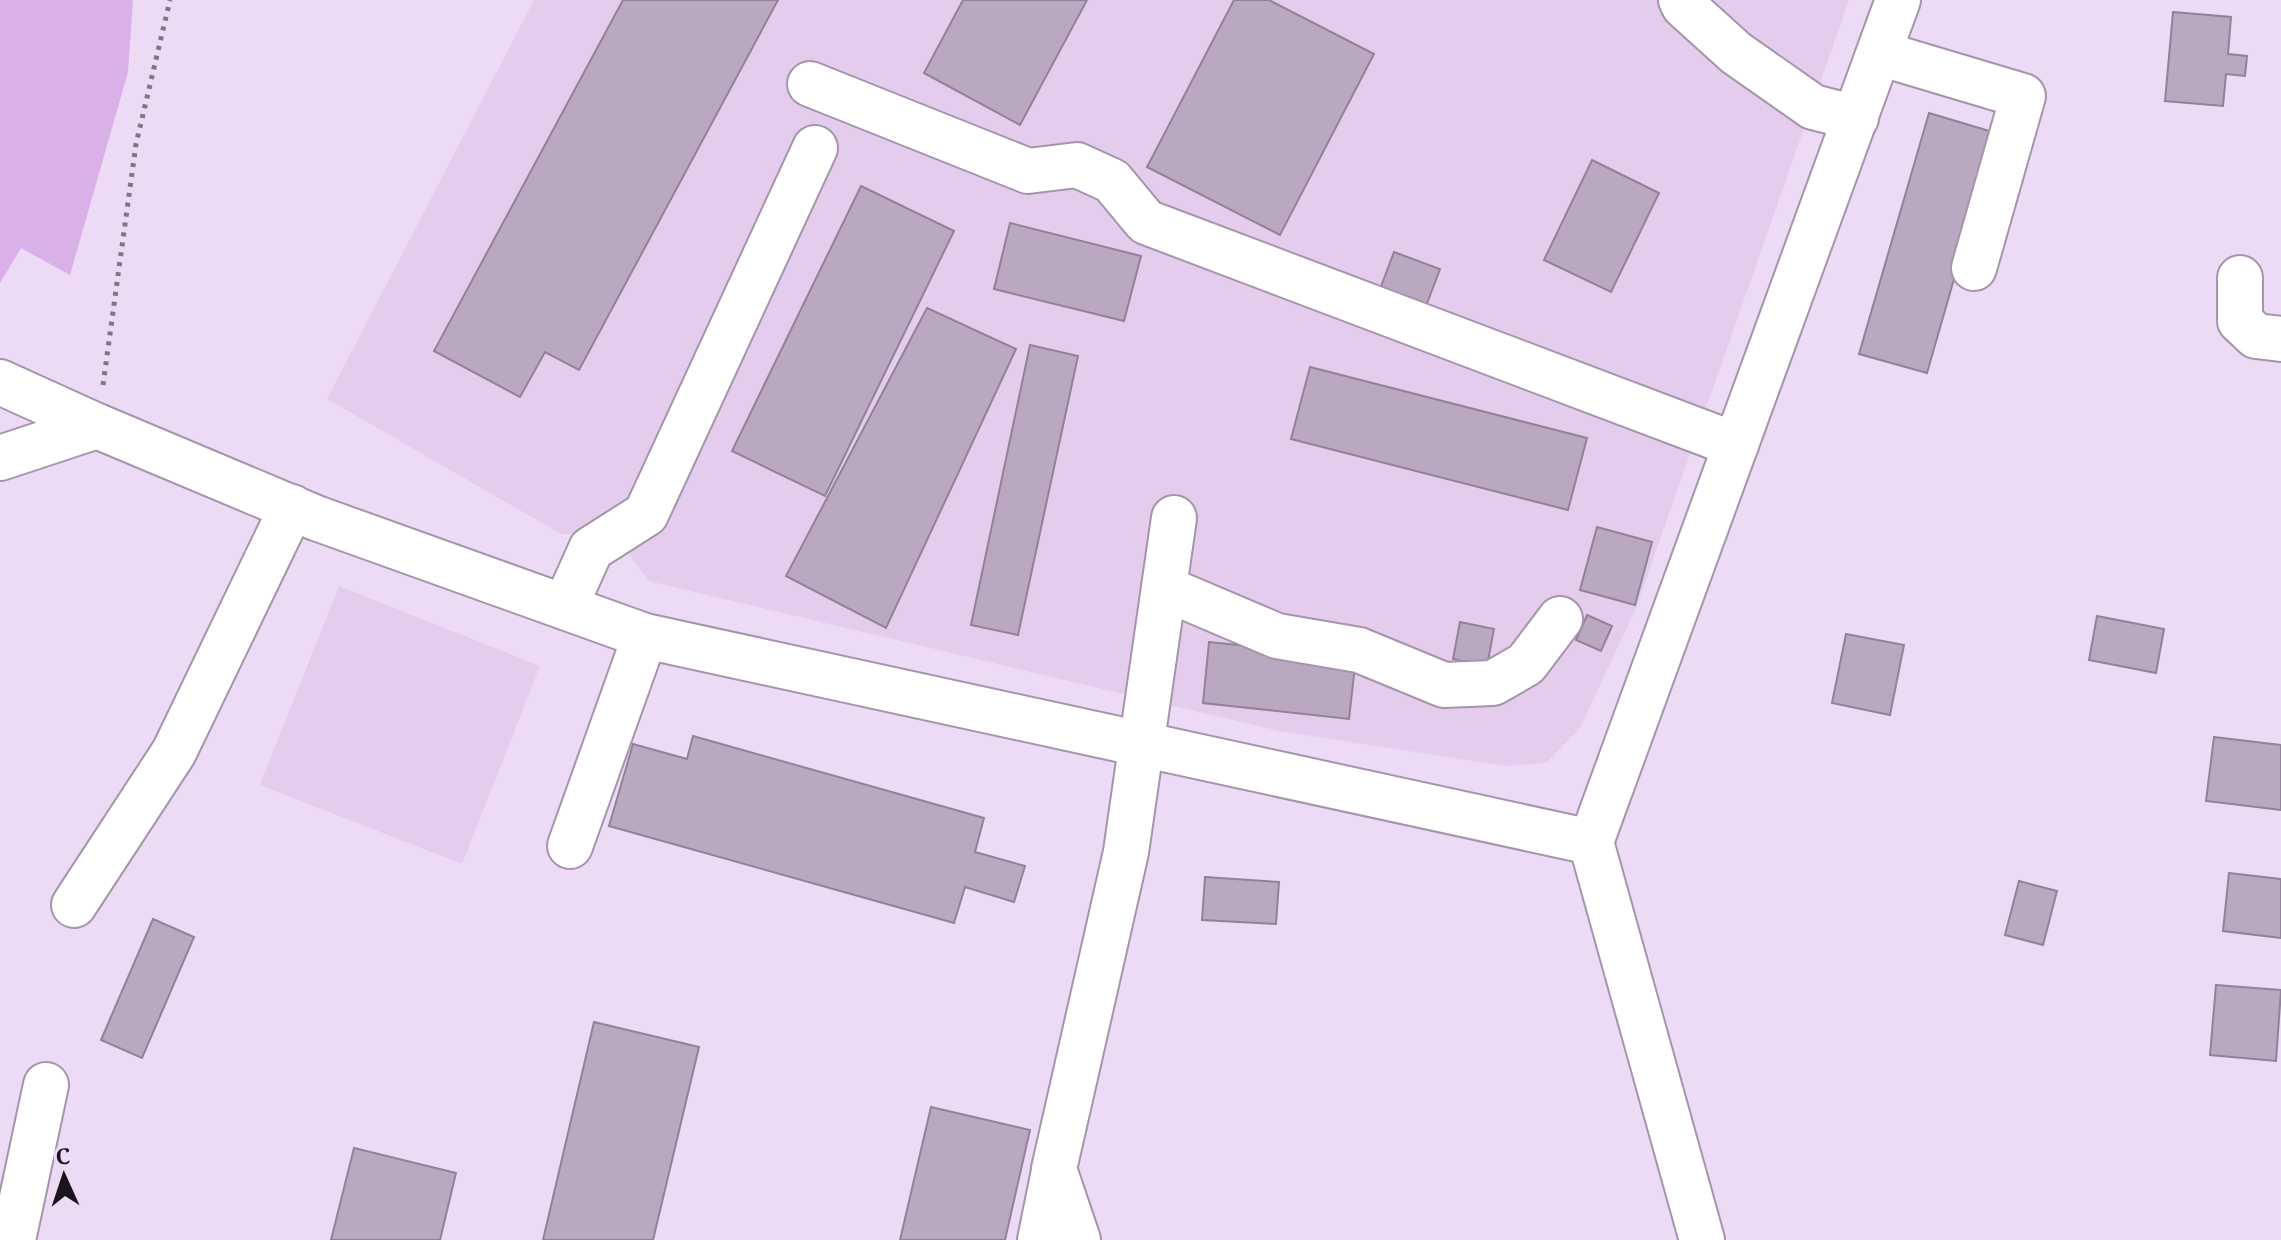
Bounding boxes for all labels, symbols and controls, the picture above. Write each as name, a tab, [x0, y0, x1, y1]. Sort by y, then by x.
north arrow	[24, 1136, 104, 1216]
text: С	[55, 1140, 71, 1170]

